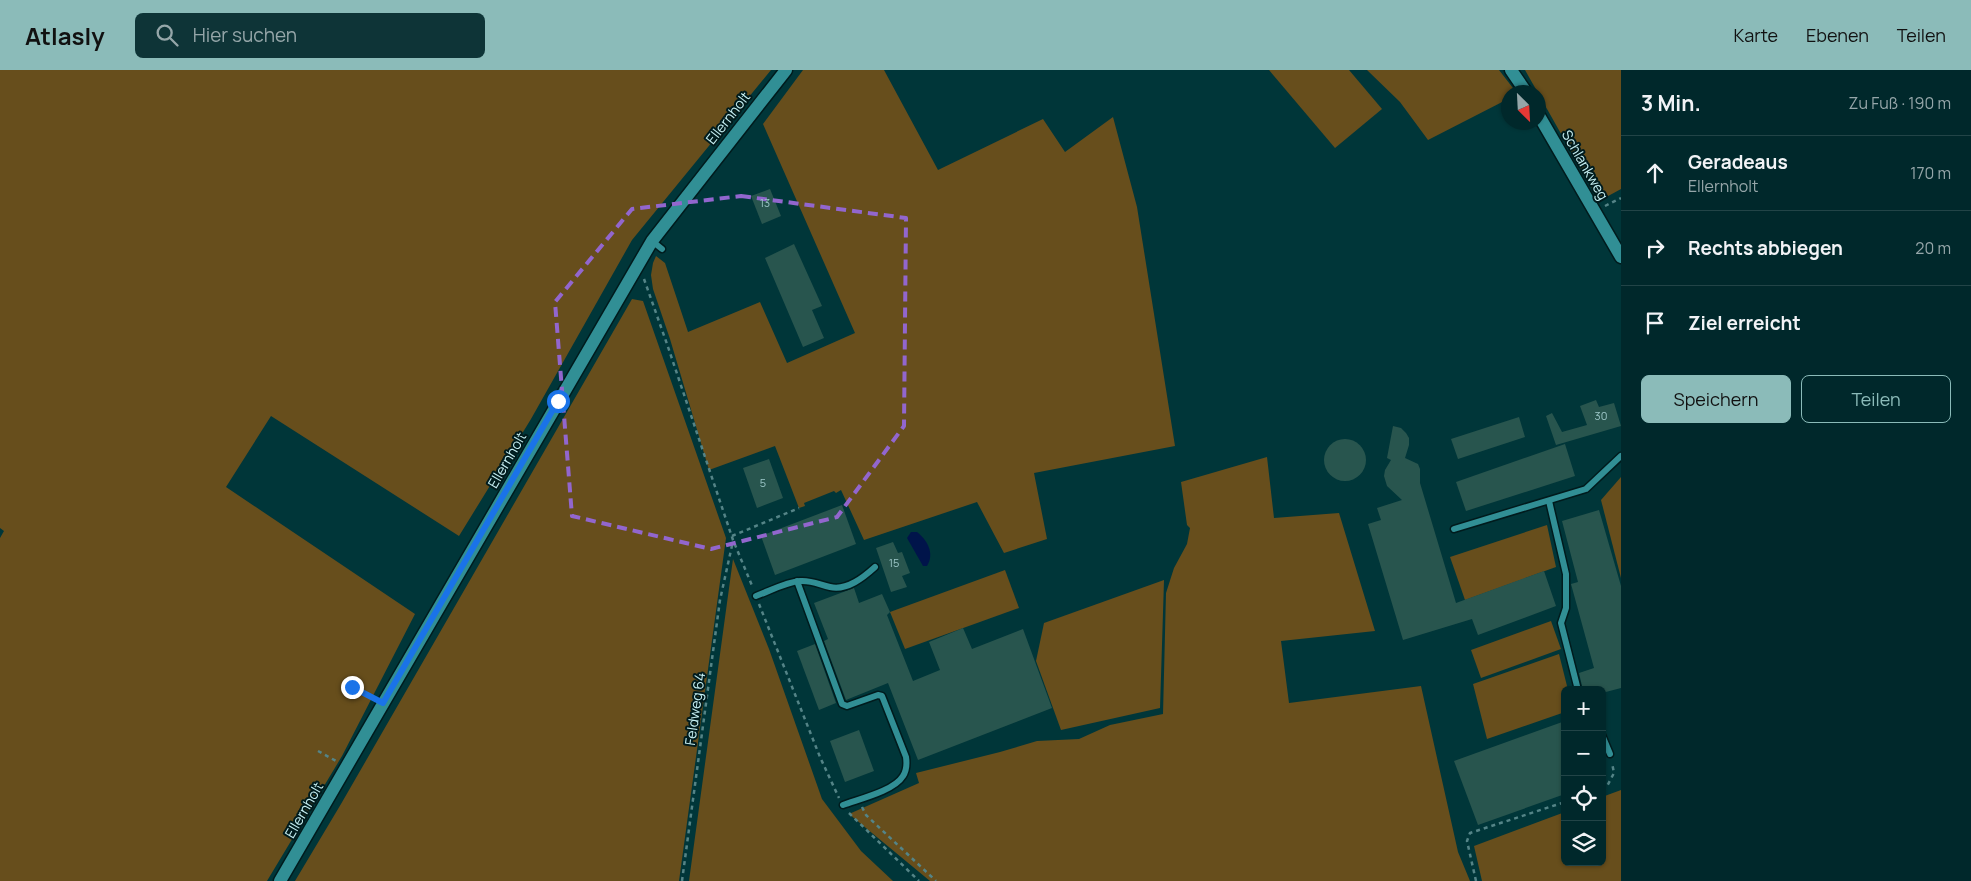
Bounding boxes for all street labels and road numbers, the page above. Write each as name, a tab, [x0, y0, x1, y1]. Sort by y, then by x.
street label: Ellernholt	[701, 87, 754, 148]
street label: Schlankweg	[1558, 126, 1613, 203]
street label: Ellernholt	[483, 428, 530, 491]
street label: Feldweg 64	[680, 671, 709, 747]
street label: Ellernholt	[280, 778, 327, 841]

